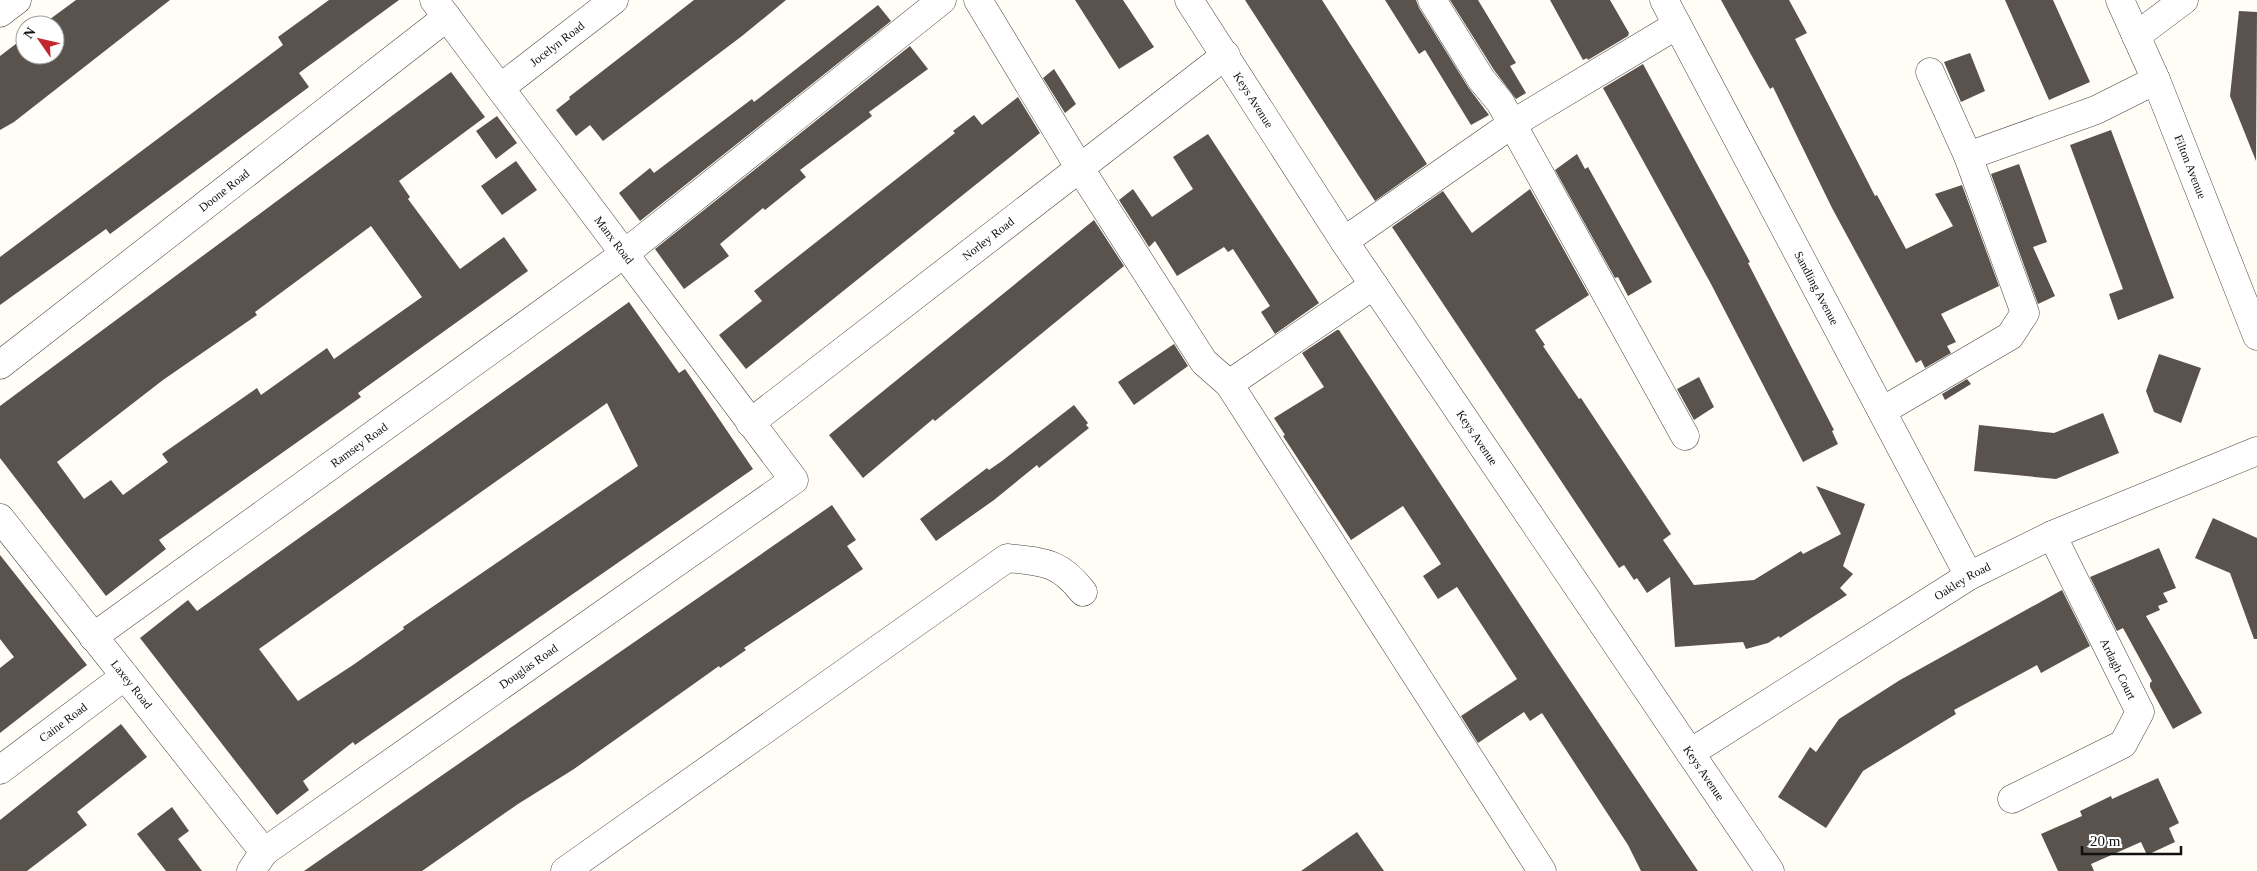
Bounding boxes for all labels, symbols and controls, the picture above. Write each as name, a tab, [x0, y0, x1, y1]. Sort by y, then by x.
north arrow	[15, 15, 65, 65]
street label: Jocelyn Road	[527, 19, 587, 69]
text: N	[21, 25, 39, 41]
street label: Keys Avenue	[1230, 70, 1276, 131]
street label: Filton Avenue	[2171, 133, 2209, 201]
street label: Doone Road	[196, 166, 252, 215]
street label: Manx Road	[591, 213, 637, 267]
street label: Norley Road	[959, 214, 1017, 263]
street label: Sandling Avenue	[1791, 249, 1842, 327]
street label: Keys Avenue	[1453, 408, 1501, 468]
street label: Ramsey Road	[328, 420, 390, 470]
street label: Oakley Road	[1932, 559, 1993, 603]
street label: Ardagh Court	[2097, 636, 2139, 702]
street label: Douglas Road	[496, 641, 560, 692]
street label: Laxey Road	[108, 657, 155, 712]
street label: Caine Road	[36, 700, 90, 745]
street label: Keys Avenue	[1680, 743, 1727, 803]
scale bar	[2082, 824, 2181, 856]
text: 20 m	[2090, 833, 2121, 849]

